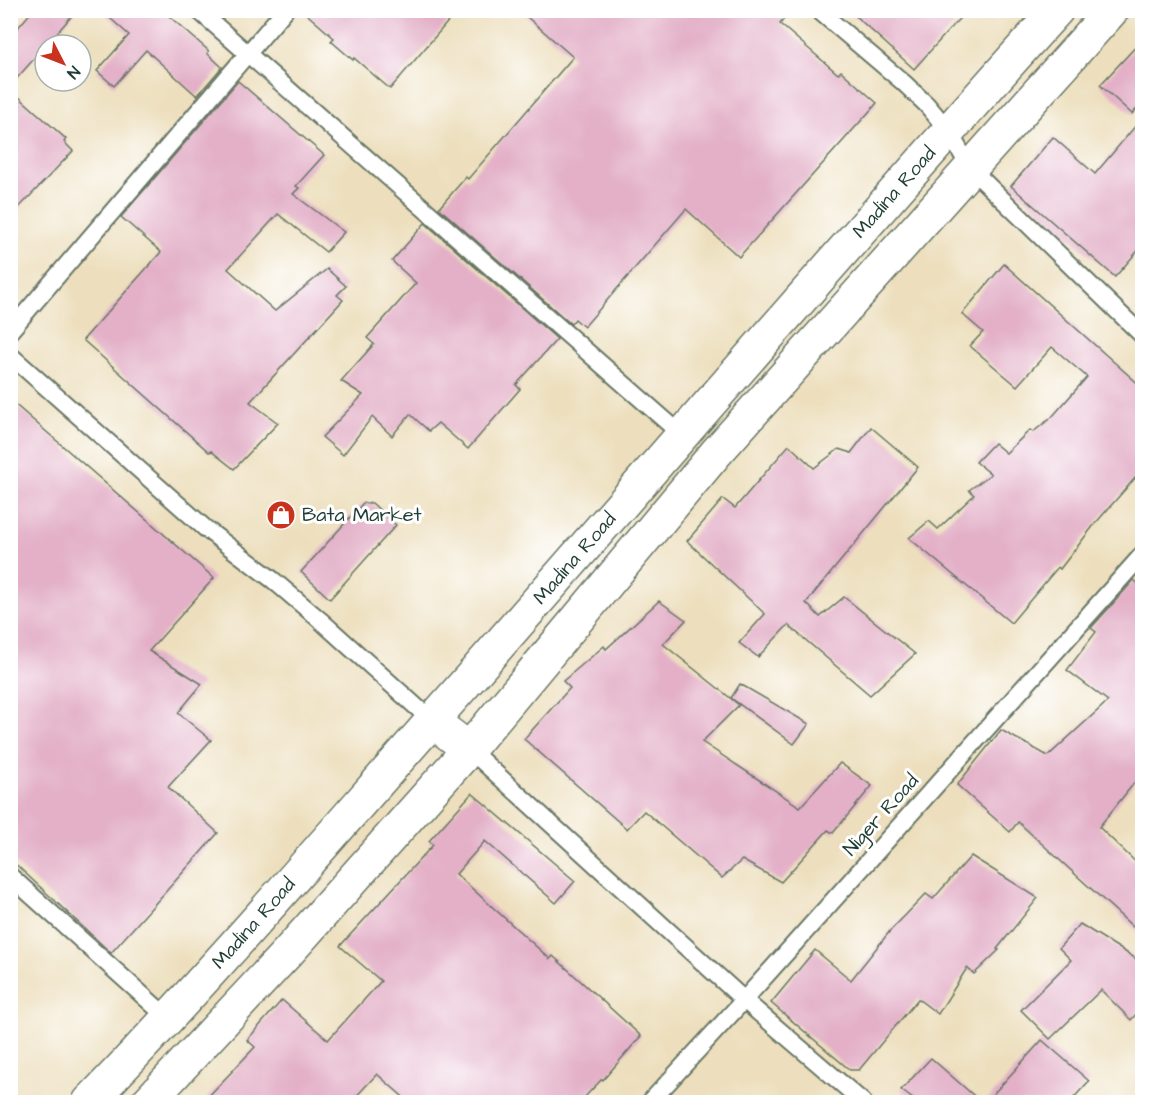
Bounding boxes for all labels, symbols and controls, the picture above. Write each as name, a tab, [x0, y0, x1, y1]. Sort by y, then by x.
north arrow	[33, 33, 93, 93]
text: N	[62, 61, 85, 83]
street label: Madina Road	[846, 140, 943, 244]
shop icon: Bata Market	[265, 499, 297, 531]
place label: Bata Market	[302, 501, 422, 529]
street label: Madina Road	[527, 506, 623, 611]
street label: Niger Road	[837, 768, 926, 863]
street label: Madina Road	[205, 871, 302, 975]

